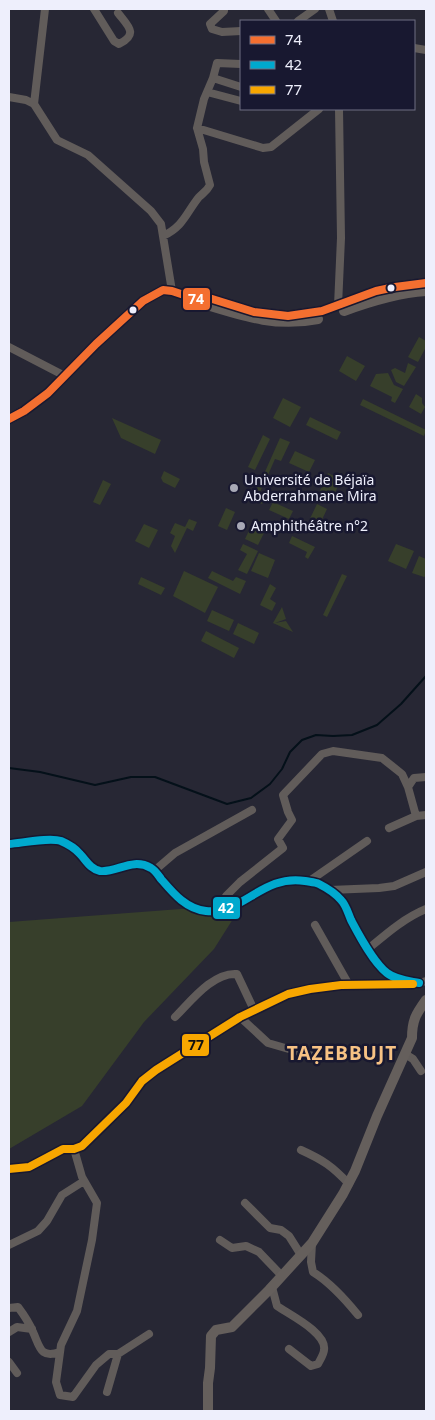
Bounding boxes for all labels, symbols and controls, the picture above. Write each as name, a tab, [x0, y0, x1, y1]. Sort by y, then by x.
legend	[240, 20, 415, 110]
text: 74	[285, 29, 303, 49]
text: 42	[285, 54, 302, 74]
text: 77	[285, 79, 302, 99]
unlabelled marker	[386, 283, 396, 293]
line badge: 74	[182, 287, 211, 311]
text: 74	[188, 289, 204, 308]
unlabelled marker	[128, 305, 138, 315]
place label: Université de Béjaïa Abderrahmane Mira	[244, 470, 377, 505]
marker: Université de Béjaïa Abderrahmane Mira	[228, 482, 240, 494]
place label: Amphithéâtre n°2	[251, 516, 368, 535]
marker: Amphithéâtre n°2	[235, 520, 247, 532]
line badge: 42	[212, 896, 241, 920]
text: 42	[218, 898, 234, 917]
line badge: 77	[181, 1033, 210, 1057]
text: 77	[188, 1035, 204, 1054]
district label: TAẒEBBUJT	[287, 1040, 397, 1066]

